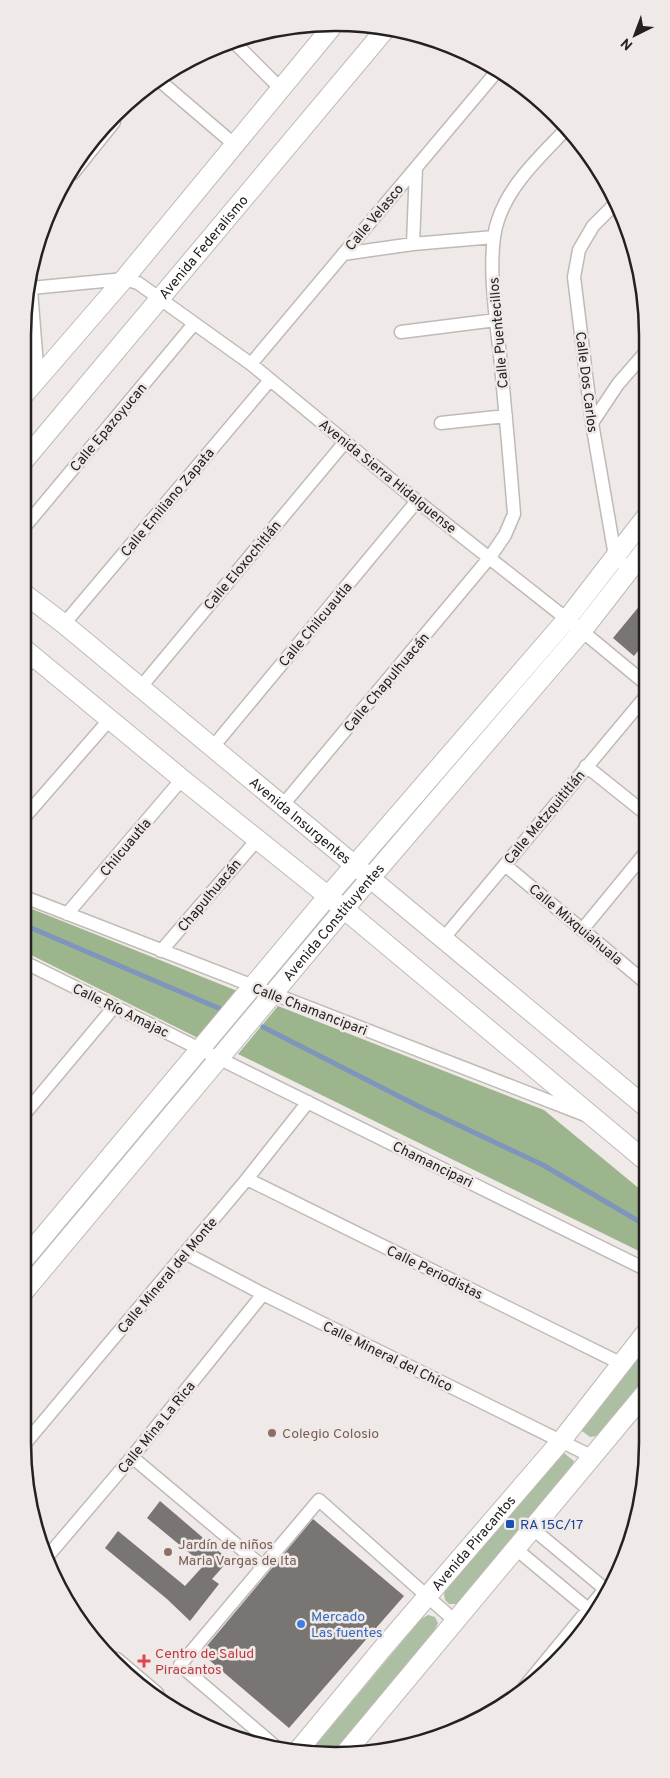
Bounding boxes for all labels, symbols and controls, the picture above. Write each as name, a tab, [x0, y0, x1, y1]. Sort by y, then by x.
north arrow	[610, 10, 660, 60]
text: N	[618, 34, 637, 53]
street label: Calle Velasco	[342, 181, 408, 255]
street label: Avenida Federalismo	[156, 192, 253, 303]
street label: Calle Puentecillos	[486, 277, 513, 389]
street label: Calle Dos Carlos	[571, 331, 600, 434]
street label: Calle Epazoyucan	[67, 380, 151, 476]
street label: Avenida Sierra Hidalguense	[315, 416, 459, 538]
street label: Calle Emiliano Zapata	[118, 445, 219, 561]
street label: Calle Eloxochitlán	[201, 518, 285, 614]
street label: Calle Chilcuautla	[276, 579, 356, 671]
street label: Calle Chapulhuacán	[341, 630, 434, 736]
street label: Calle Metzquititlán	[501, 768, 589, 868]
street label: Avenida Insurgentes	[245, 774, 354, 869]
street label: Chilcuautla	[97, 816, 155, 880]
street label: Chapulhuacán	[175, 856, 245, 936]
street label: Avenida Constituyentes	[280, 861, 389, 985]
street label: Calle Mixquiahuala	[525, 881, 625, 969]
street label: Calle Río Amajac	[69, 981, 171, 1042]
street label: Calle Chamancipari	[250, 981, 369, 1040]
street label: Chamancipari	[389, 1139, 475, 1192]
street label: Calle Mineral del Monte	[115, 1214, 222, 1337]
street label: Calle Periodistas	[383, 1243, 485, 1304]
street label: Calle Mineral del Chico	[320, 1318, 455, 1396]
street label: Calle Mina La Rica	[115, 1378, 200, 1477]
place label: Colegio Colosio	[282, 1426, 379, 1443]
marker: Colegio Colosio	[266, 1427, 278, 1439]
street label: Avenida Piracantos	[429, 1493, 520, 1595]
place label: RA 15C/17	[520, 1517, 583, 1534]
marker: RA 15C/17	[504, 1518, 516, 1530]
place label: Jardín de niños Maria Vargas de Ita	[178, 1537, 297, 1570]
marker: Jardín de niños Maria Vargas de Ita	[162, 1546, 174, 1558]
place label: Mercado Las fuentes	[311, 1609, 383, 1642]
marker: Mercado Las fuentes	[295, 1618, 307, 1630]
place label: Centro de Salud Piracantos	[155, 1646, 254, 1679]
marker: Centro de Salud Piracantos	[137, 1654, 151, 1668]

